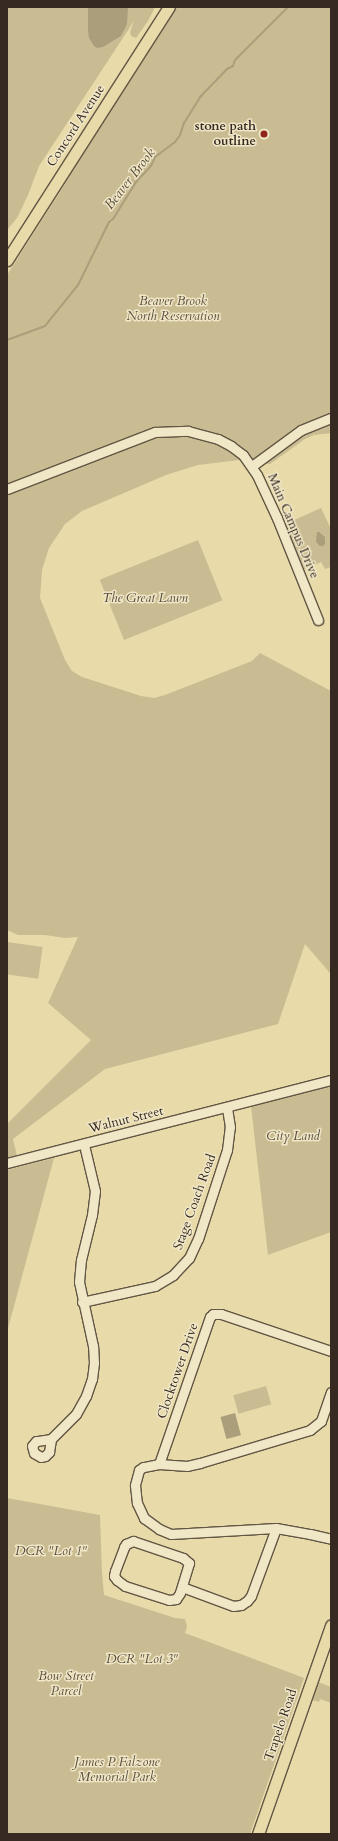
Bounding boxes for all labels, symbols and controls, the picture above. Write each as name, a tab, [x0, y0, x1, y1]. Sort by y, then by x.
street label: Concord Avenue	[44, 82, 108, 170]
place label: stone path outline	[195, 119, 256, 150]
marker: stone path outline	[259, 129, 269, 139]
water label: Beaver Brook	[101, 145, 159, 213]
park label: Beaver Brook North Reservation	[127, 294, 219, 325]
street label: Main Campus Drive	[264, 471, 322, 581]
park label: The Great Lawn	[102, 590, 188, 606]
street label: Walnut Street	[87, 1103, 165, 1137]
park label: City Land	[266, 1128, 320, 1144]
street label: Stage Coach Road	[170, 1152, 220, 1252]
street label: Clocktower Drive	[154, 1321, 202, 1421]
park label: DCR "Lot 1"	[15, 1543, 87, 1559]
park label: DCR "Lot 3"	[106, 1651, 178, 1667]
park label: Bow Street Parcel	[38, 1669, 94, 1700]
street label: Trapelo Road	[261, 1687, 301, 1763]
park label: James P. Falzone Memorial Park	[74, 1755, 160, 1786]

